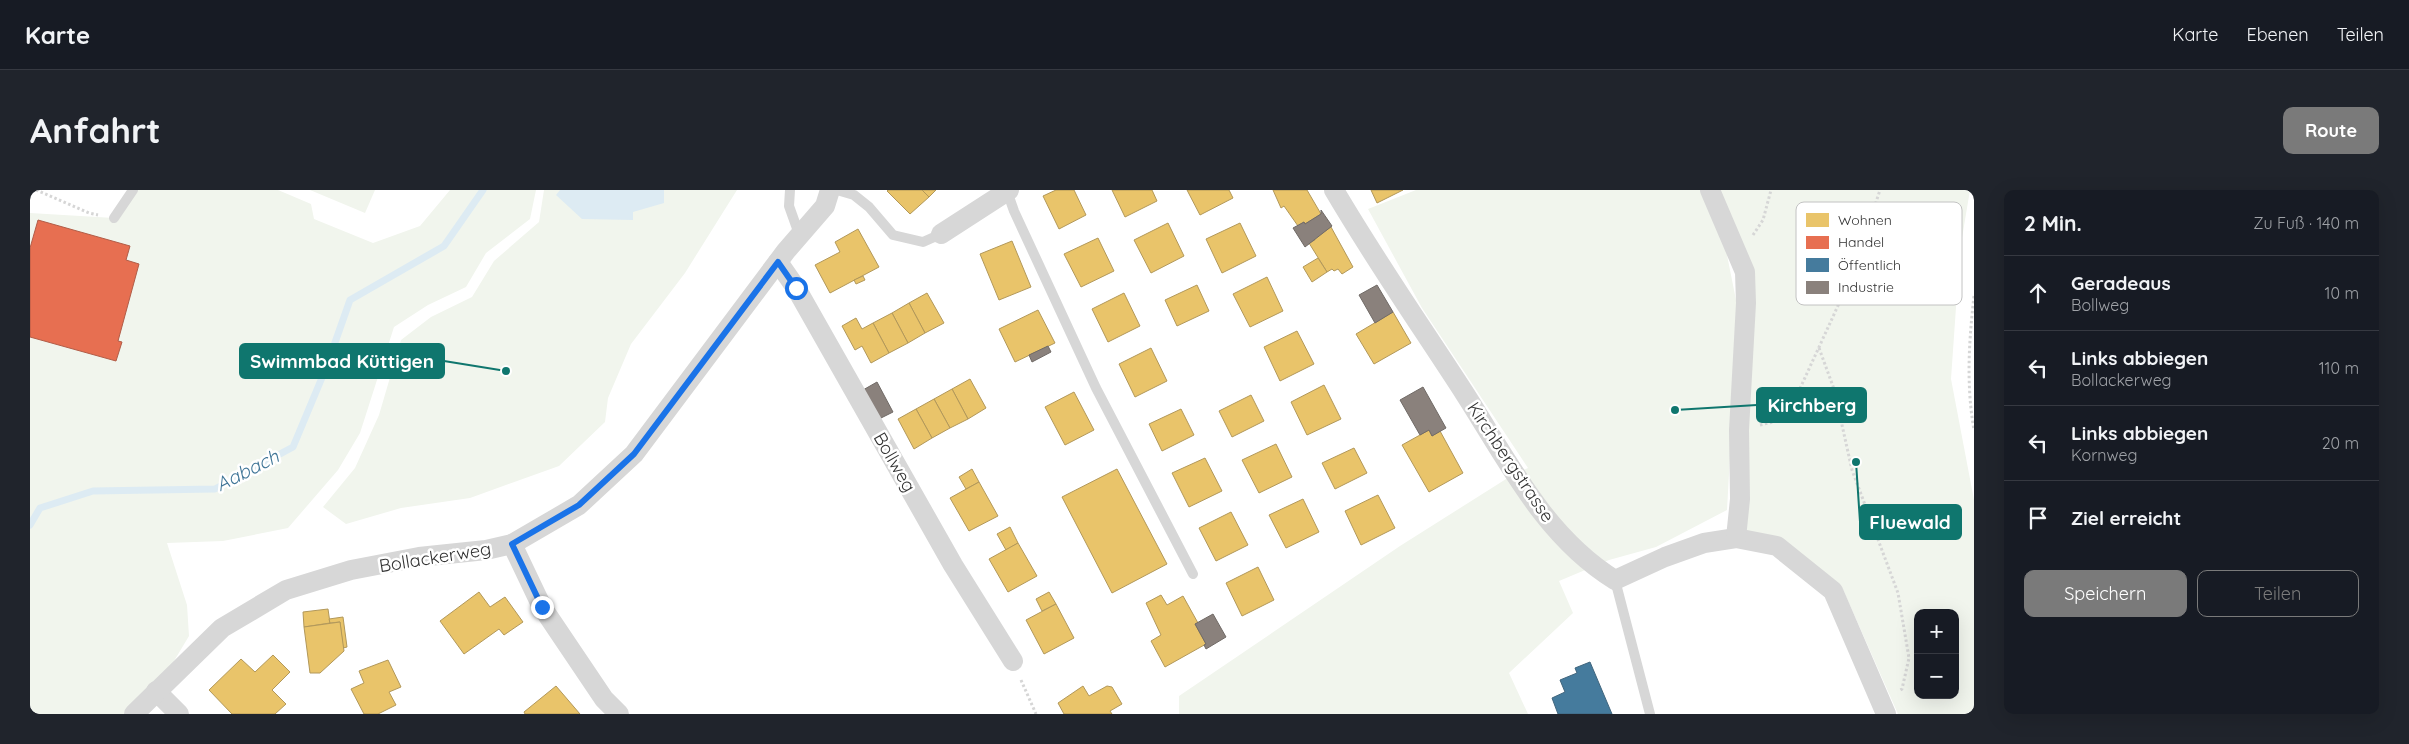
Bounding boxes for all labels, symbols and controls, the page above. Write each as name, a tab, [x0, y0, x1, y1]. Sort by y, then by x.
text: Karte	[25, 20, 90, 50]
text: Karte	[2172, 23, 2218, 46]
text: Ebenen	[2246, 23, 2309, 46]
text: Teilen	[2337, 23, 2384, 46]
button: Route	[2283, 107, 2379, 154]
text: Anfahrt	[30, 108, 161, 152]
legend	[1796, 202, 1962, 305]
text: 2 Min.	[2024, 210, 2082, 236]
text: Wohnen	[1838, 211, 1892, 229]
text: Zu Fuß · 140 m	[2253, 213, 2359, 233]
text: Handel	[1838, 233, 1884, 251]
text: Öffentlich	[1838, 256, 1901, 274]
text: Geradeaus	[2071, 271, 2171, 295]
route start	[785, 277, 808, 300]
text: Industrie	[1838, 278, 1894, 296]
icon: ahead	[2024, 279, 2052, 307]
text: 10 m	[2325, 283, 2359, 303]
text: Bollweg	[2071, 295, 2129, 315]
callout: Swimmbad Küttigen	[240, 344, 444, 378]
text: Links abbiegen	[2071, 346, 2208, 370]
text: Swimmbad Küttigen	[250, 349, 434, 373]
icon: left	[2024, 354, 2052, 382]
text: 110 m	[2319, 358, 2359, 378]
text: Bollackerweg	[2071, 370, 2172, 390]
callout: Kirchberg	[1757, 388, 1866, 422]
text: Kirchberg	[1768, 393, 1857, 417]
street label: Kirchbergstrasse	[1462, 397, 1560, 527]
text: Links abbiegen	[2071, 421, 2208, 445]
street label: Bollweg	[869, 428, 921, 496]
icon: left	[2024, 429, 2052, 457]
text: 20 m	[2322, 433, 2359, 453]
water label: Aabach	[211, 443, 284, 496]
text: Kornweg	[2071, 445, 2138, 465]
icon: arrive	[2024, 504, 2052, 532]
callout: Fluewald	[1860, 505, 1961, 539]
text: Ziel erreicht	[2071, 506, 2181, 530]
text: Fluewald	[1869, 510, 1951, 534]
street label: Bollackerweg	[377, 537, 493, 577]
button: Speichern	[2024, 570, 2187, 617]
button: Teilen	[2197, 570, 2359, 617]
route end	[531, 596, 554, 619]
map controls	[1914, 609, 1959, 699]
button: +	[1914, 609, 1959, 654]
button: −	[1914, 654, 1959, 699]

